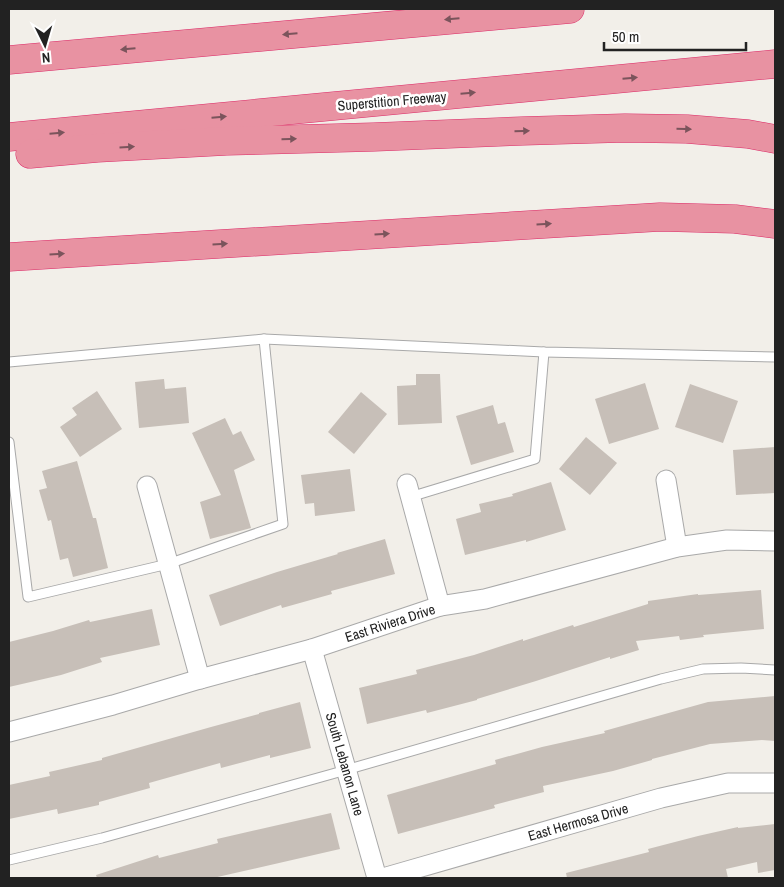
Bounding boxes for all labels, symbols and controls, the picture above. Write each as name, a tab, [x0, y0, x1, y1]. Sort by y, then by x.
one-way arrow	[443, 16, 459, 24]
north arrow	[20, 20, 70, 70]
scale bar	[604, 20, 746, 52]
text: 50 m	[612, 26, 639, 47]
one-way arrow	[281, 30, 297, 38]
one-way arrow	[120, 45, 136, 53]
text: N	[41, 49, 51, 67]
one-way arrow	[622, 74, 638, 82]
street label: Superstition Freeway	[337, 87, 447, 115]
one-way arrow	[460, 89, 476, 97]
one-way arrow	[211, 113, 227, 121]
one-way arrow	[676, 125, 692, 133]
one-way arrow	[514, 127, 530, 135]
one-way arrow	[50, 129, 66, 137]
one-way arrow	[282, 135, 298, 143]
one-way arrow	[119, 142, 135, 150]
one-way arrow	[536, 219, 552, 227]
one-way arrow	[374, 229, 390, 237]
one-way arrow	[212, 240, 228, 248]
one-way arrow	[50, 250, 66, 258]
street label: East Riviera Drive	[343, 600, 437, 646]
street label: South Lebanon Lane	[322, 710, 368, 818]
street label: East Hermosa Drive	[526, 799, 630, 845]

